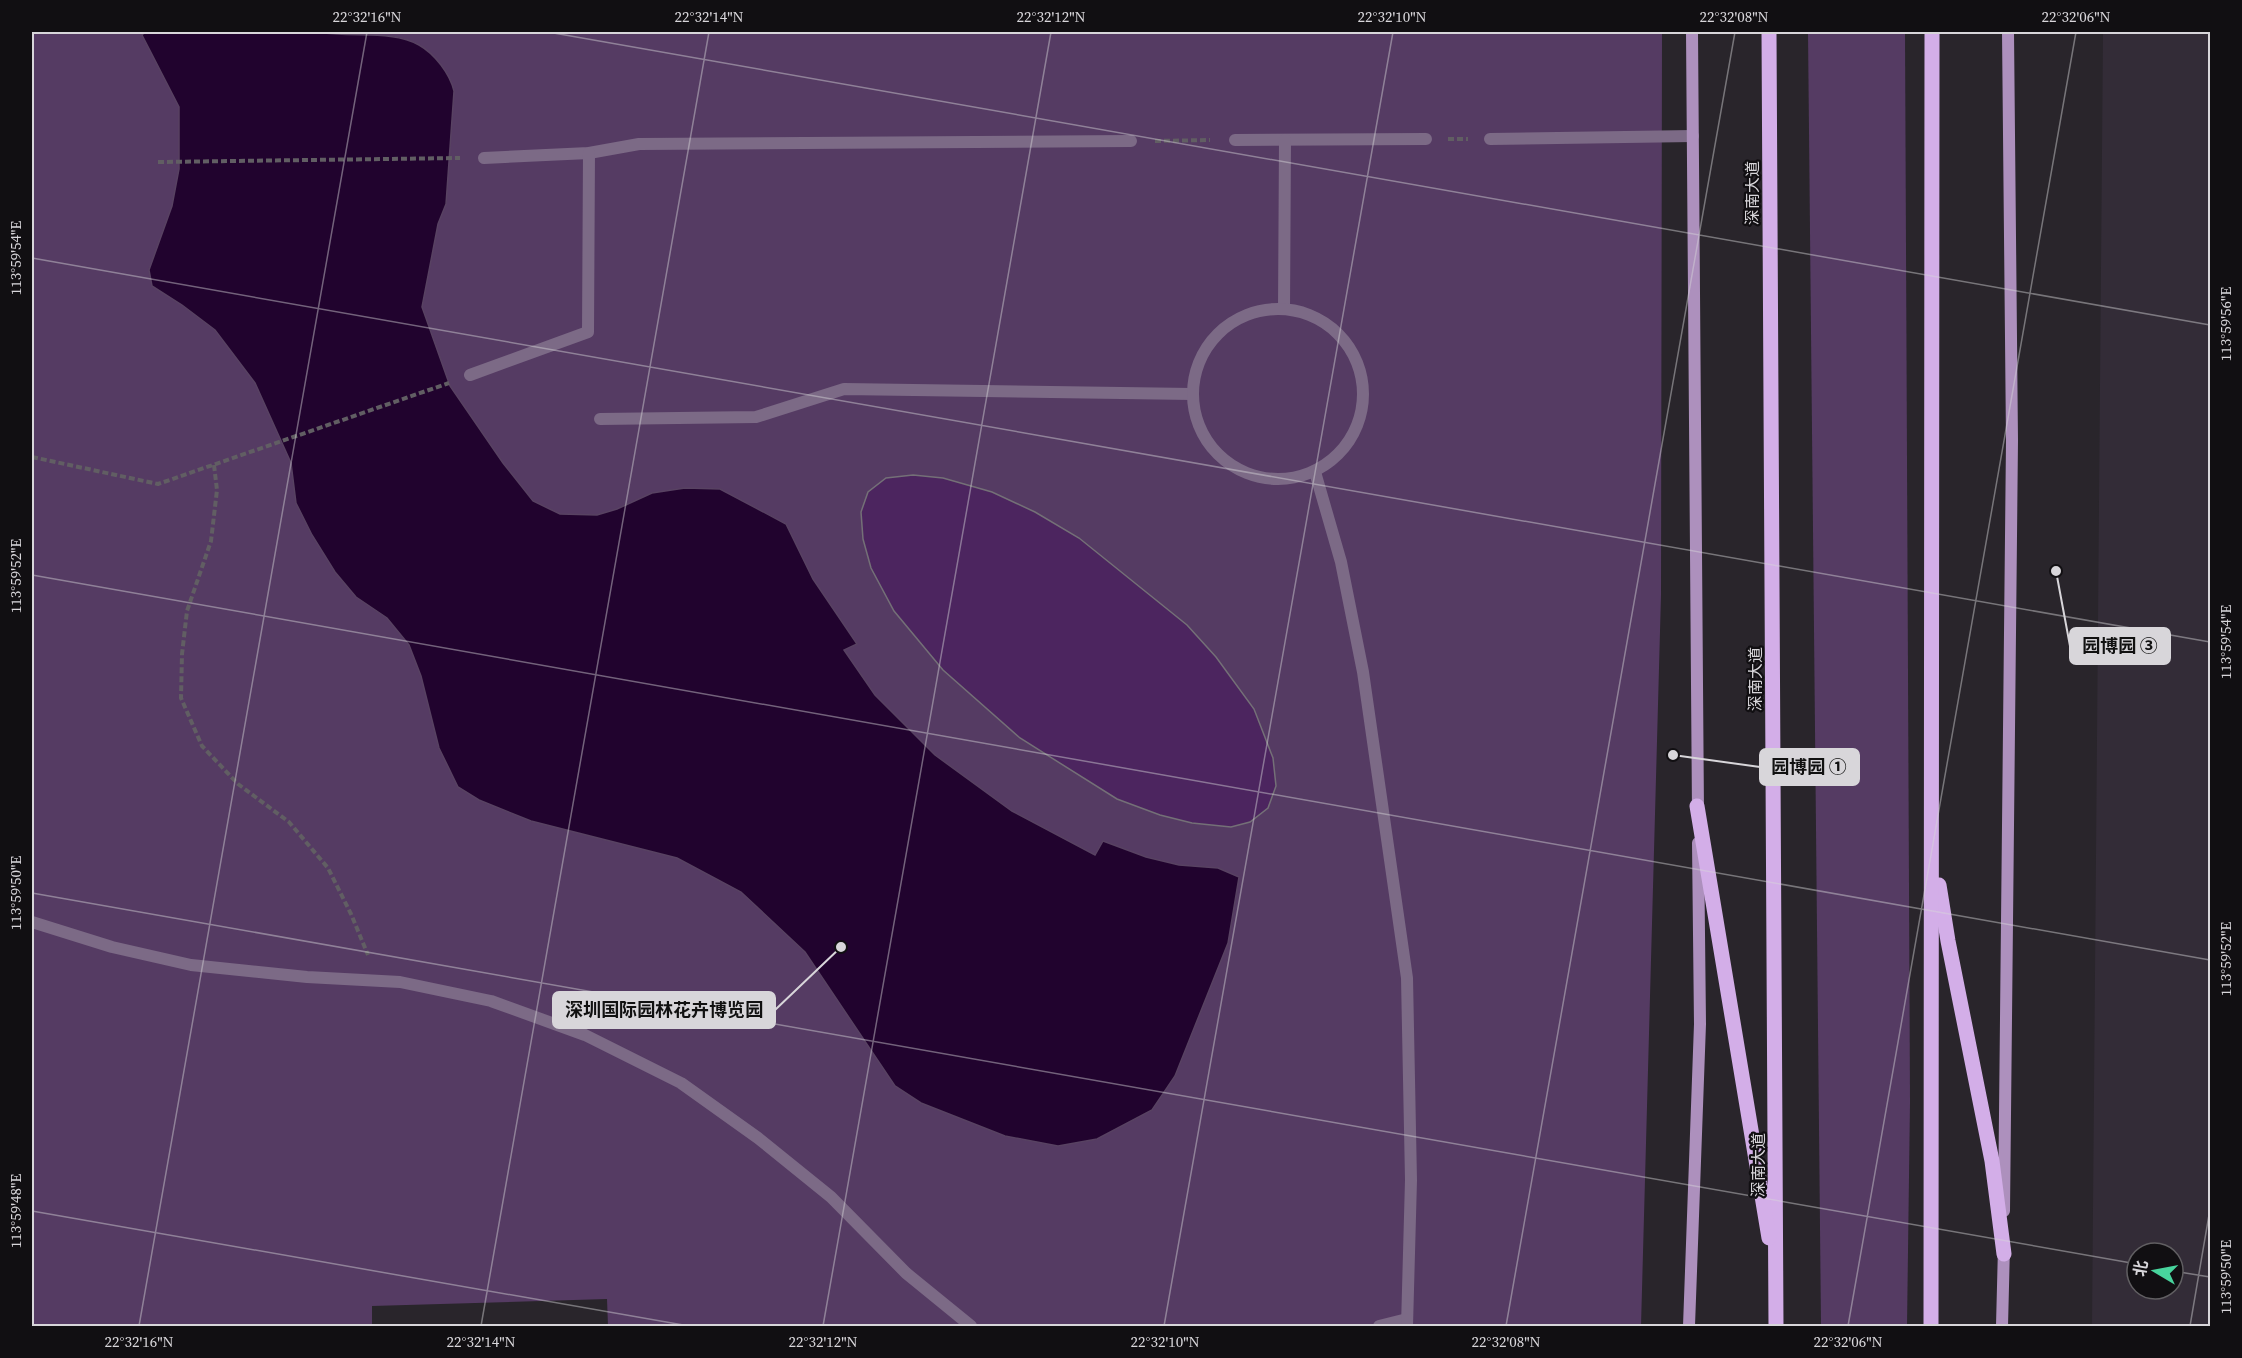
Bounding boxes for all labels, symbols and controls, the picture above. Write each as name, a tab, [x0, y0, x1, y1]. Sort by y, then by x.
text: 22°32'16"N	[332, 6, 402, 27]
text: 22°32'14"N	[674, 6, 744, 27]
text: 22°32'12"N	[1016, 6, 1086, 27]
text: 22°32'10"N	[1357, 6, 1427, 27]
text: 22°32'08"N	[1699, 6, 1769, 27]
text: 22°32'06"N	[2041, 6, 2111, 27]
street label: 深南大道	[1741, 161, 1763, 225]
text: 113°59'54"E	[5, 221, 26, 295]
text: 113°59'56"E	[2215, 287, 2236, 361]
text: 113°59'52"E	[5, 539, 26, 613]
text: 113°59'54"E	[2215, 605, 2236, 679]
callout: 园博园 ③	[2070, 628, 2170, 664]
text: 园博园 ③	[2082, 633, 2158, 658]
street label: 深南大道	[1744, 647, 1766, 711]
callout: 园博园 ①	[1760, 749, 1859, 785]
text: 园博园 ①	[1771, 754, 1847, 779]
text: 113°59'50"E	[5, 856, 26, 930]
text: 113°59'52"E	[2215, 922, 2236, 996]
callout: 深圳国际园林花卉博览园	[553, 992, 775, 1028]
text: 深圳国际园林花卉博览园	[565, 997, 763, 1022]
street label: 深南大道	[1747, 1133, 1769, 1197]
text: 113°59'48"E	[5, 1174, 26, 1248]
text: 113°59'50"E	[2215, 1240, 2236, 1314]
north arrow	[2125, 1241, 2185, 1301]
text: 北	[2128, 1259, 2152, 1278]
text: 22°32'16"N	[104, 1331, 174, 1352]
text: 22°32'14"N	[446, 1331, 516, 1352]
text: 22°32'12"N	[788, 1331, 858, 1352]
text: 22°32'10"N	[1130, 1331, 1200, 1352]
text: 22°32'08"N	[1471, 1331, 1541, 1352]
text: 22°32'06"N	[1813, 1331, 1883, 1352]

